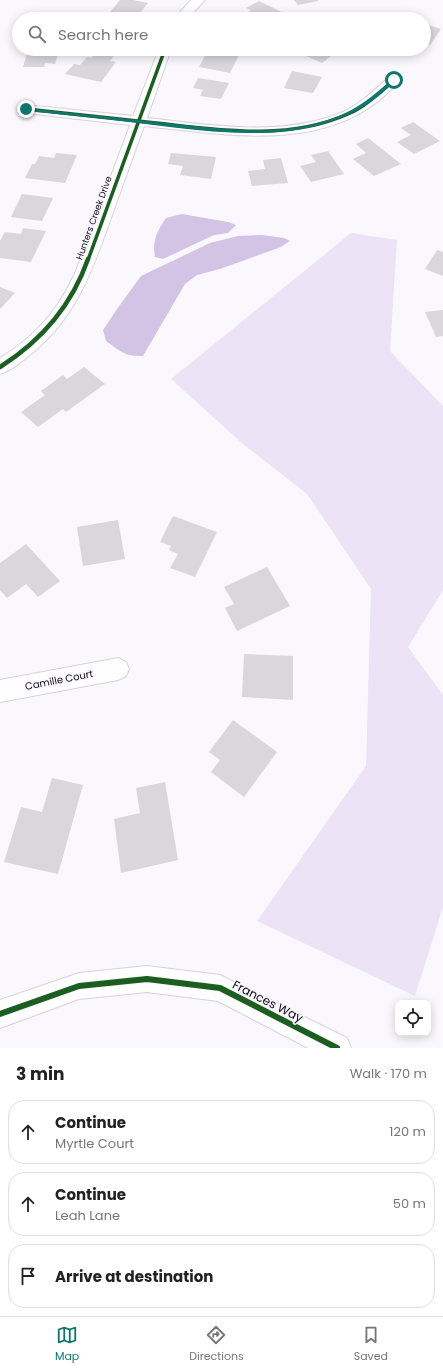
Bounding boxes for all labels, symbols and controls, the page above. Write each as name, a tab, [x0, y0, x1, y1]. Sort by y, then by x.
search box	[12, 12, 431, 56]
icon: search	[26, 23, 48, 45]
text: Search here	[58, 24, 148, 45]
route start	[385, 71, 403, 89]
route end	[17, 100, 35, 118]
street label: Hunters Creek Drive	[73, 174, 115, 261]
street label: Camille Court	[24, 666, 95, 694]
street label: Frances Way	[230, 976, 306, 1026]
map controls	[395, 1000, 431, 1036]
button: locate	[395, 1000, 431, 1036]
text: 3 min	[16, 1062, 64, 1086]
text: Walk · 170 m	[350, 1064, 427, 1083]
text: Continue	[55, 1112, 126, 1133]
icon: ahead	[17, 1121, 39, 1143]
text: 120 m	[389, 1122, 426, 1141]
text: Myrtle Court	[55, 1134, 134, 1153]
text: Continue	[55, 1184, 126, 1205]
icon: ahead	[17, 1193, 39, 1215]
text: 50 m	[393, 1194, 426, 1213]
text: Leah Lane	[55, 1206, 120, 1225]
icon: arrive	[17, 1265, 39, 1287]
text: Arrive at destination	[55, 1266, 213, 1287]
tab: Map	[55, 1324, 79, 1365]
tab: Directions	[189, 1324, 244, 1365]
tab: Saved	[354, 1324, 388, 1365]

